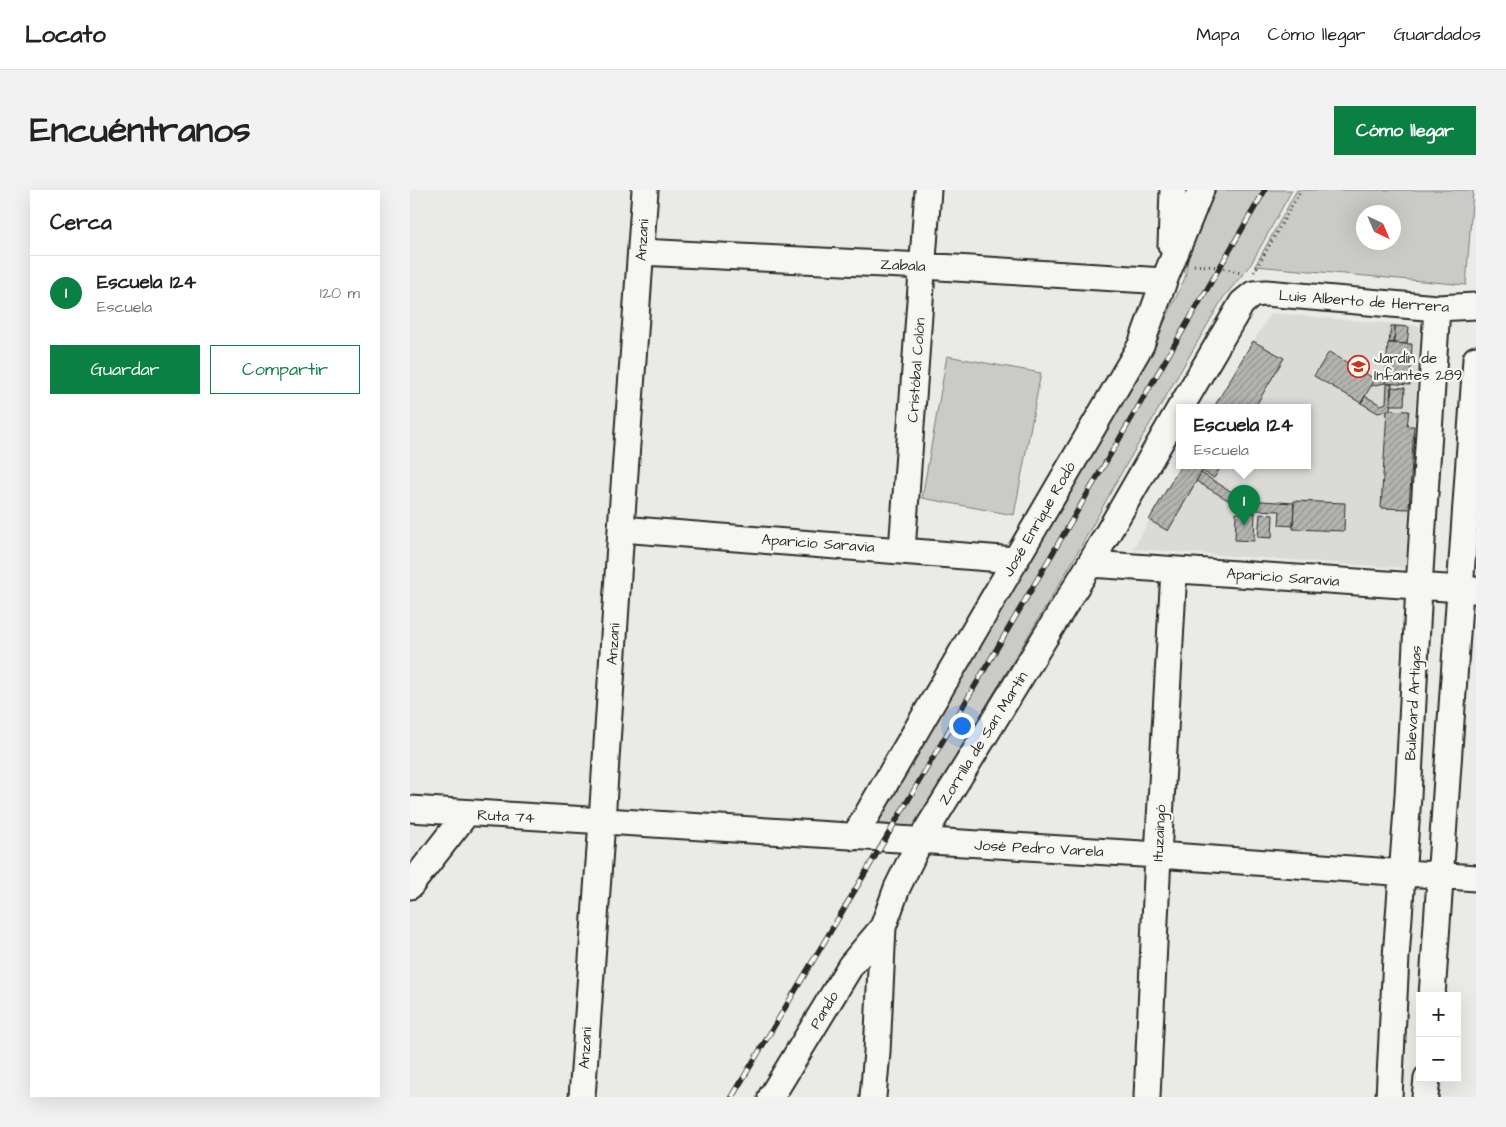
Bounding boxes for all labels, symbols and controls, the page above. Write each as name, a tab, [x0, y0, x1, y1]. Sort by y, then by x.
text: Locato	[25, 18, 106, 52]
text: Mapa	[1196, 22, 1240, 47]
text: Cómo llegar	[1268, 22, 1366, 47]
text: Guardados	[1394, 22, 1481, 47]
text: Encuéntranos	[30, 106, 251, 155]
button: Cómo llegar	[1334, 106, 1476, 155]
north arrow	[1356, 205, 1401, 250]
text: Cerca	[50, 208, 112, 237]
street label: Anzani	[631, 218, 654, 262]
street label: Zabala	[880, 254, 927, 277]
text: Escuela 124	[97, 269, 196, 296]
text: 1	[65, 282, 67, 304]
text: 120 m	[320, 282, 360, 304]
street label: Luis Alberto de Herrera	[1278, 285, 1450, 318]
text: Escuela	[97, 296, 152, 318]
street label: Cristóbal Colón	[902, 316, 931, 423]
button: Guardar	[50, 345, 200, 394]
button: Compartir	[210, 345, 360, 394]
place label: Jardín de Infantes 289	[1374, 348, 1462, 386]
school or university icon: Jardín de Infantes 289	[1346, 355, 1370, 379]
popup	[1176, 404, 1311, 469]
text: Escuela 124	[1194, 412, 1293, 439]
text: Escuela	[1194, 439, 1249, 461]
street label: José Enrique Rodó	[998, 457, 1081, 581]
pin: 1	[1228, 485, 1260, 526]
street label: Aparicio Saravia	[761, 529, 876, 558]
street label: Aparicio Saravia	[1226, 563, 1341, 592]
street label: Anzani	[602, 622, 625, 666]
street label: Bulevard Artigas	[1400, 644, 1428, 761]
street label: Zorrilla de San Martín	[934, 667, 1033, 809]
your location	[949, 713, 975, 739]
street label: Ituzaingó	[1148, 803, 1173, 862]
street label: Ruta 74	[477, 805, 535, 828]
street label: José Pedro Varela	[974, 835, 1105, 862]
street label: Pando	[805, 987, 844, 1033]
map controls	[1416, 992, 1461, 1082]
button: +	[1416, 992, 1461, 1037]
street label: Anzani	[574, 1026, 597, 1070]
button: −	[1416, 1037, 1461, 1082]

